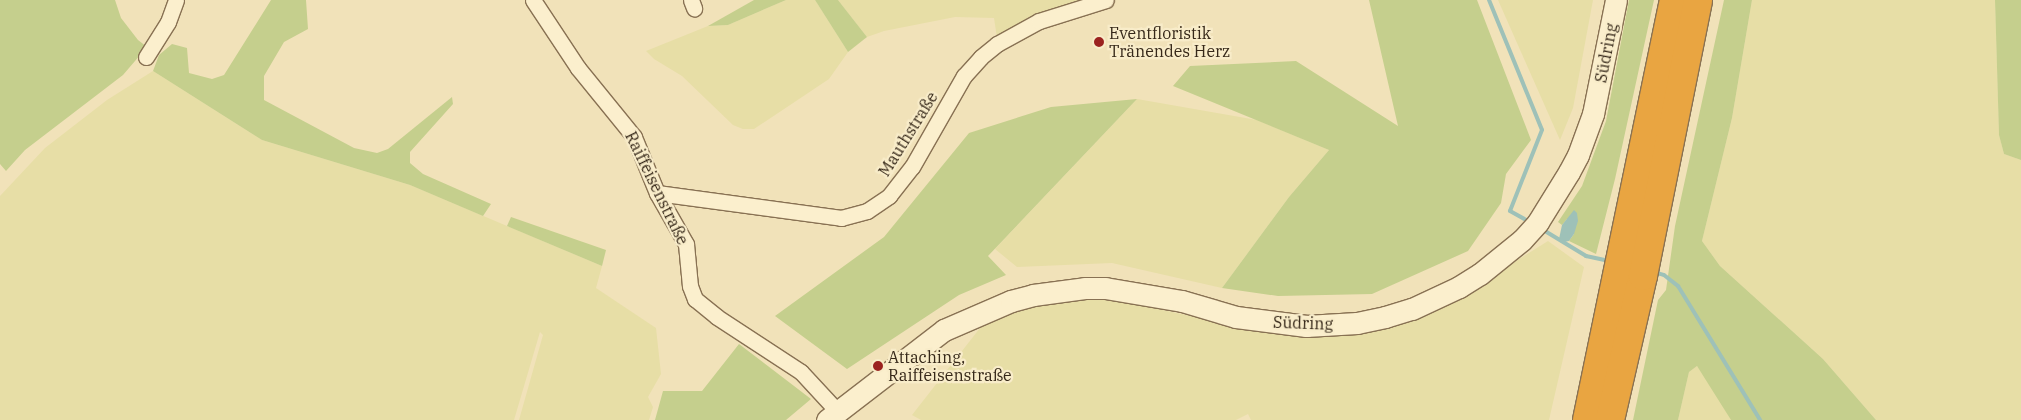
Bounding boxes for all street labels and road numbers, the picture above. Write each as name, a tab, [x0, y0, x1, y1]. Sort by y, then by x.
street label: Südring	[1591, 22, 1621, 84]
street label: Mauthstraße	[874, 88, 942, 180]
street label: Raiffeisenstraße	[621, 128, 693, 248]
street label: Südring	[1273, 312, 1333, 334]

